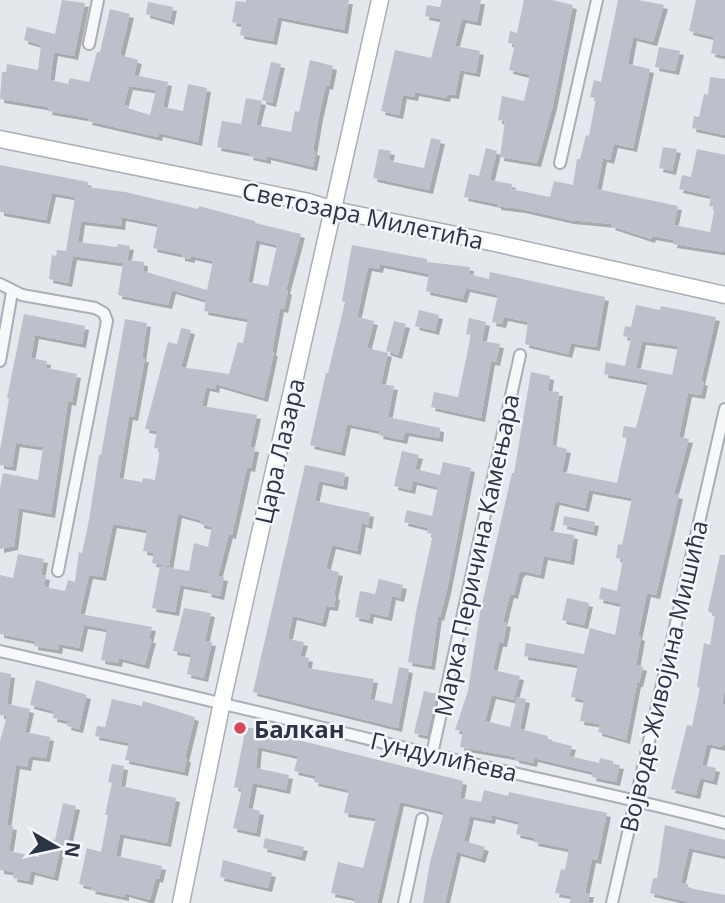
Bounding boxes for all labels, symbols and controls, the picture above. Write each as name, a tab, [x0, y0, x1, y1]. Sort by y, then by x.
street label: Светозара Милетића	[239, 173, 487, 257]
street label: Цара Лазара	[246, 375, 312, 527]
street label: Марка Перичина Камењара	[426, 391, 526, 719]
street label: Војводе Живојина Мишића	[611, 517, 715, 835]
place label: Балкан	[254, 712, 345, 745]
marker: Балкан	[232, 720, 248, 736]
street label: Гундулићева	[367, 723, 521, 789]
north arrow	[21, 812, 91, 882]
text: N	[59, 840, 87, 859]

